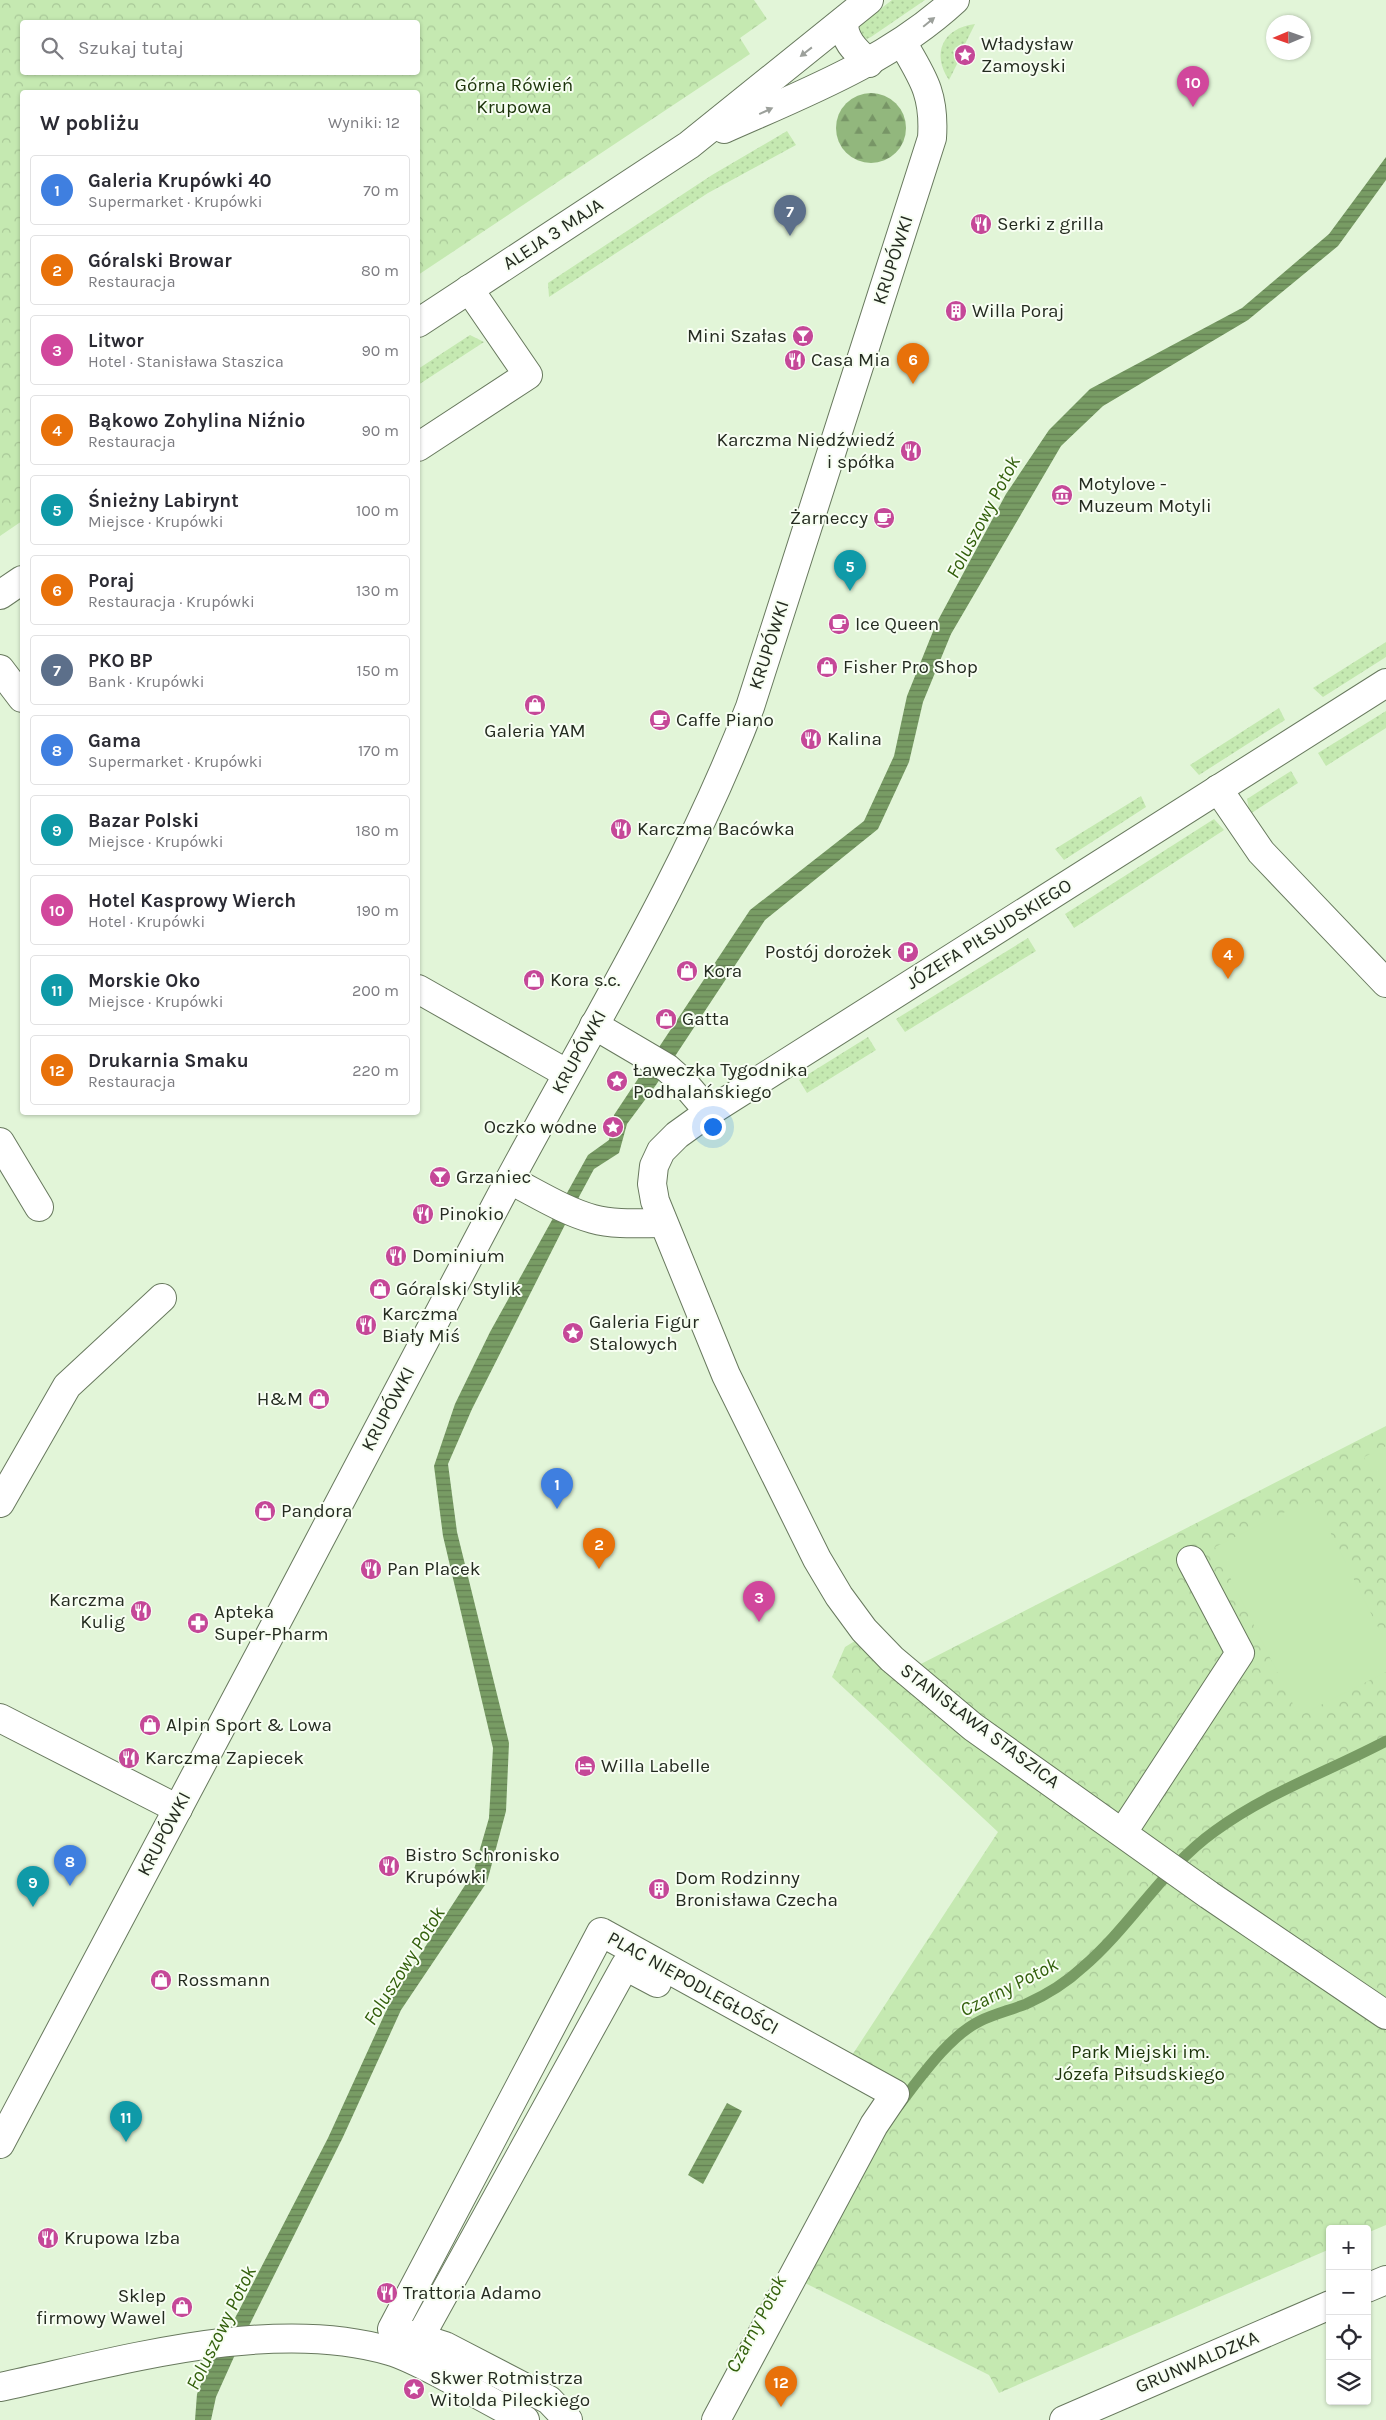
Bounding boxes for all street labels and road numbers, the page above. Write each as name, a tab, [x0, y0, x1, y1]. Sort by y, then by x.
street label: ALEJA 3 MAJA	[499, 193, 607, 275]
street label: KRUPÓWKI	[867, 212, 918, 307]
street label: KRUPÓWKI	[743, 597, 794, 692]
street label: JÓZEFA PIŁSUDSKIEGO	[902, 873, 1076, 994]
street label: KRUPÓWKI	[546, 1006, 611, 1098]
street label: KRUPÓWKI	[356, 1363, 419, 1455]
street label: STANISŁAWA STASZICA	[896, 1659, 1064, 1793]
street label: KRUPÓWKI	[132, 1788, 195, 1880]
street label: PLAC NIEPODLEGŁOŚCI	[604, 1926, 783, 2039]
street label: GRUNWALDZKA	[1132, 2326, 1262, 2398]

